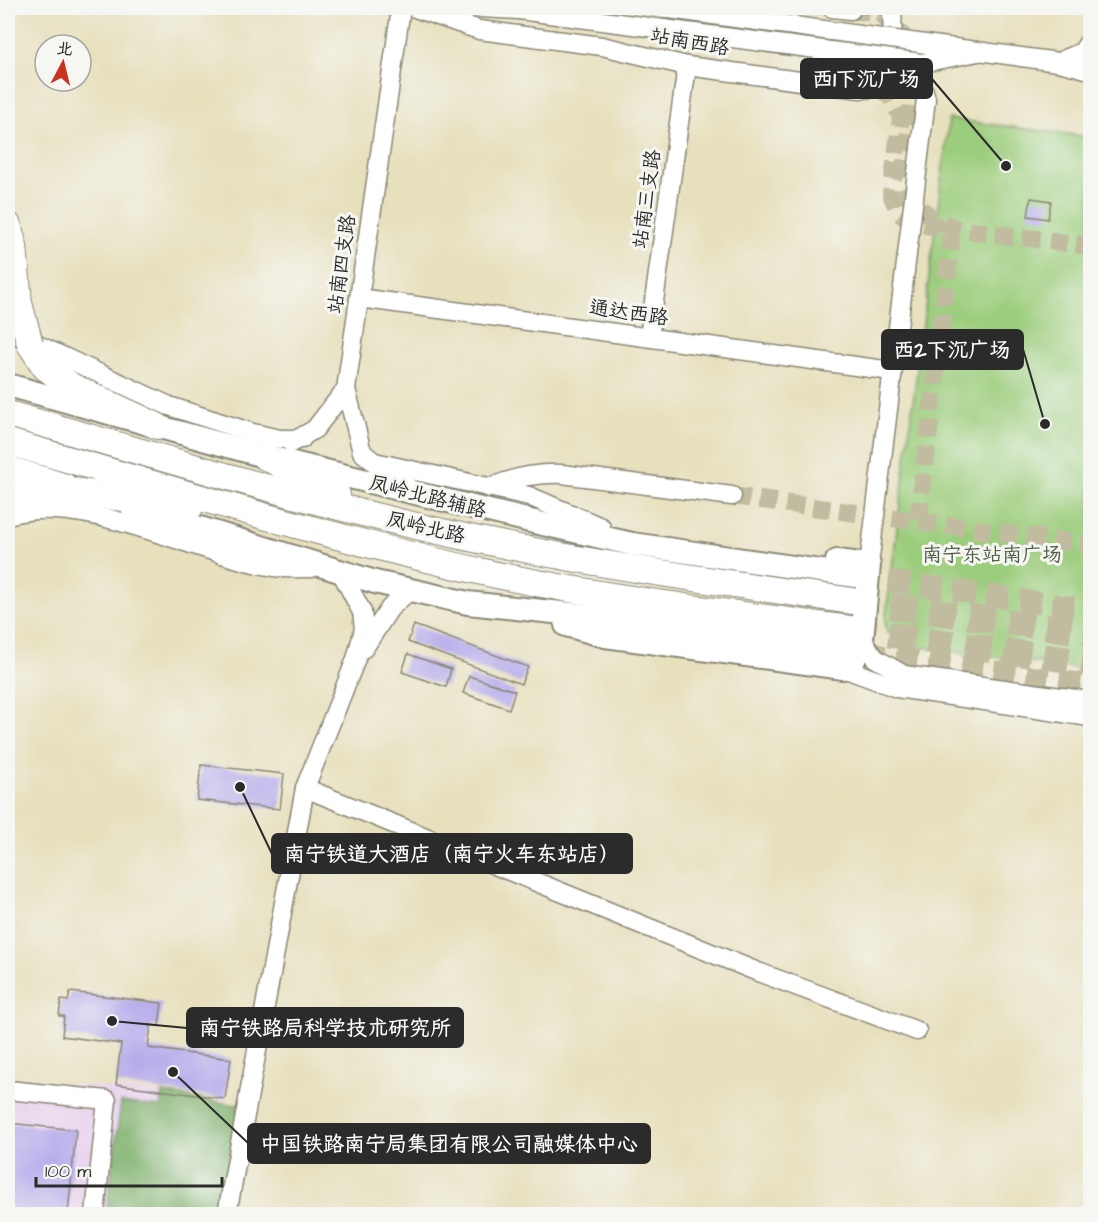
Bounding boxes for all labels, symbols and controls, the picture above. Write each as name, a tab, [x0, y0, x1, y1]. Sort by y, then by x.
street label: 站南西路	[648, 21, 733, 63]
north arrow	[33, 33, 93, 93]
text: 北	[55, 37, 74, 61]
callout: 西1下沉广场	[801, 59, 932, 98]
text: 西1下沉广场	[812, 65, 920, 94]
street label: 站南三支路	[626, 147, 668, 251]
street label: 站南四支路	[321, 212, 363, 316]
street label: 通达西路	[587, 294, 671, 333]
callout: 西2下沉广场	[882, 330, 1023, 369]
text: 西2下沉广场	[893, 336, 1011, 365]
street label: 凤岭北路辅路	[366, 469, 490, 525]
street label: 凤岭北路	[384, 505, 469, 551]
park label: 南宁东站南广场	[922, 541, 1062, 569]
callout: 南宁铁道大酒店（南宁火车东站店）	[272, 834, 632, 873]
text: 南宁铁道大酒店（南宁火车东站店）	[284, 840, 620, 869]
callout: 南宁铁路局科学技术研究所	[187, 1008, 463, 1047]
text: 南宁铁路局科学技术研究所	[199, 1014, 451, 1043]
callout: 中国铁路南宁局集团有限公司融媒体中心	[248, 1124, 650, 1163]
text: 中国铁路南宁局集团有限公司融媒体中心	[260, 1130, 638, 1159]
scale bar	[36, 1150, 222, 1188]
text: 100 m	[45, 1159, 91, 1184]

